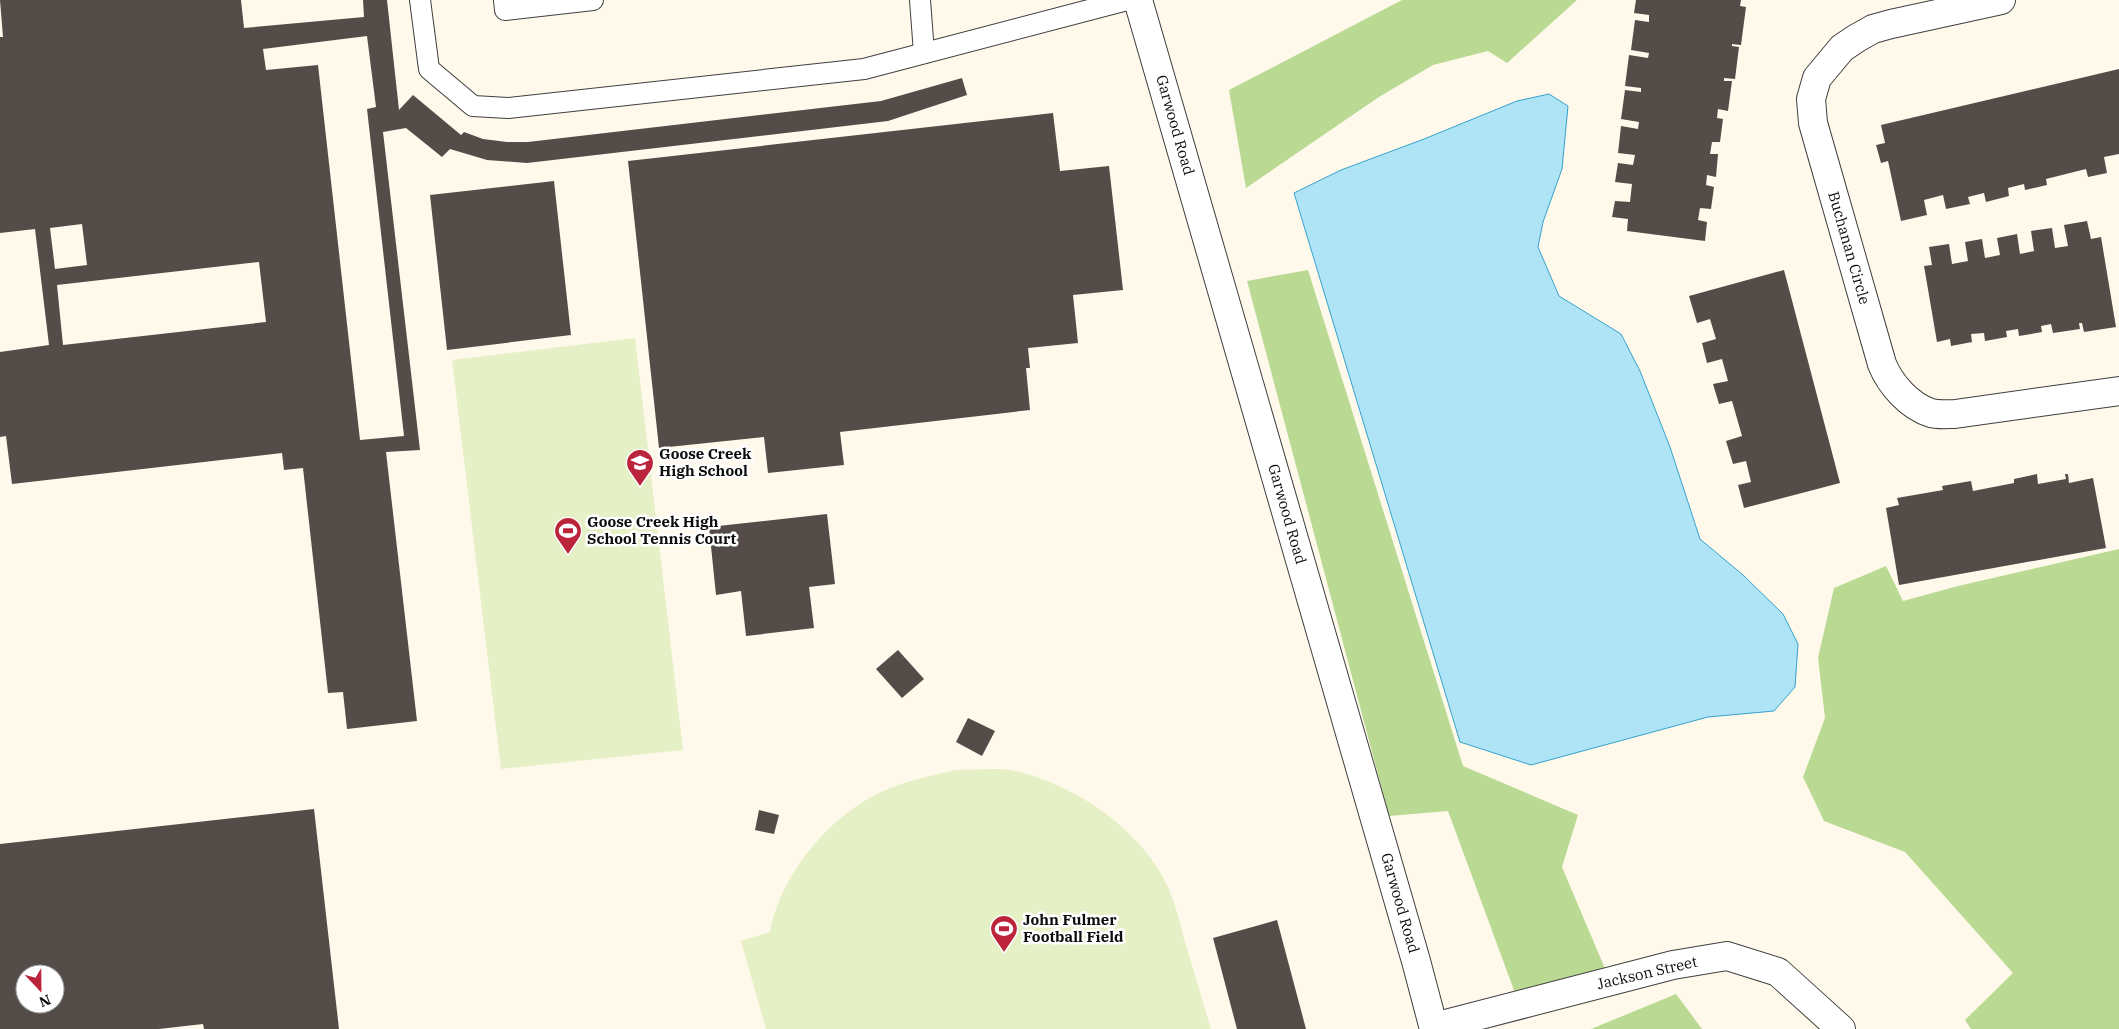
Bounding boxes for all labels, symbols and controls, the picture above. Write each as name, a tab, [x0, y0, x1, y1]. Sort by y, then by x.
street label: Garwood Road	[1152, 73, 1199, 177]
street label: Buchanan Circle	[1824, 189, 1875, 307]
place label: Goose Creek High School	[659, 444, 752, 480]
school or university icon: Goose Creek High School	[625, 448, 655, 487]
street label: Garwood Road	[1264, 462, 1311, 566]
place label: Goose Creek High School Tennis Court	[587, 512, 737, 548]
sports icon: Goose Creek High School Tennis Court	[553, 516, 583, 555]
street label: Garwood Road	[1377, 851, 1424, 955]
place label: John Fulmer Football Field	[1023, 910, 1124, 946]
sports icon: John Fulmer Football Field	[989, 914, 1019, 953]
street label: Jackson Street	[1595, 952, 1699, 993]
north arrow	[15, 964, 65, 1014]
text: N	[36, 991, 53, 1011]

